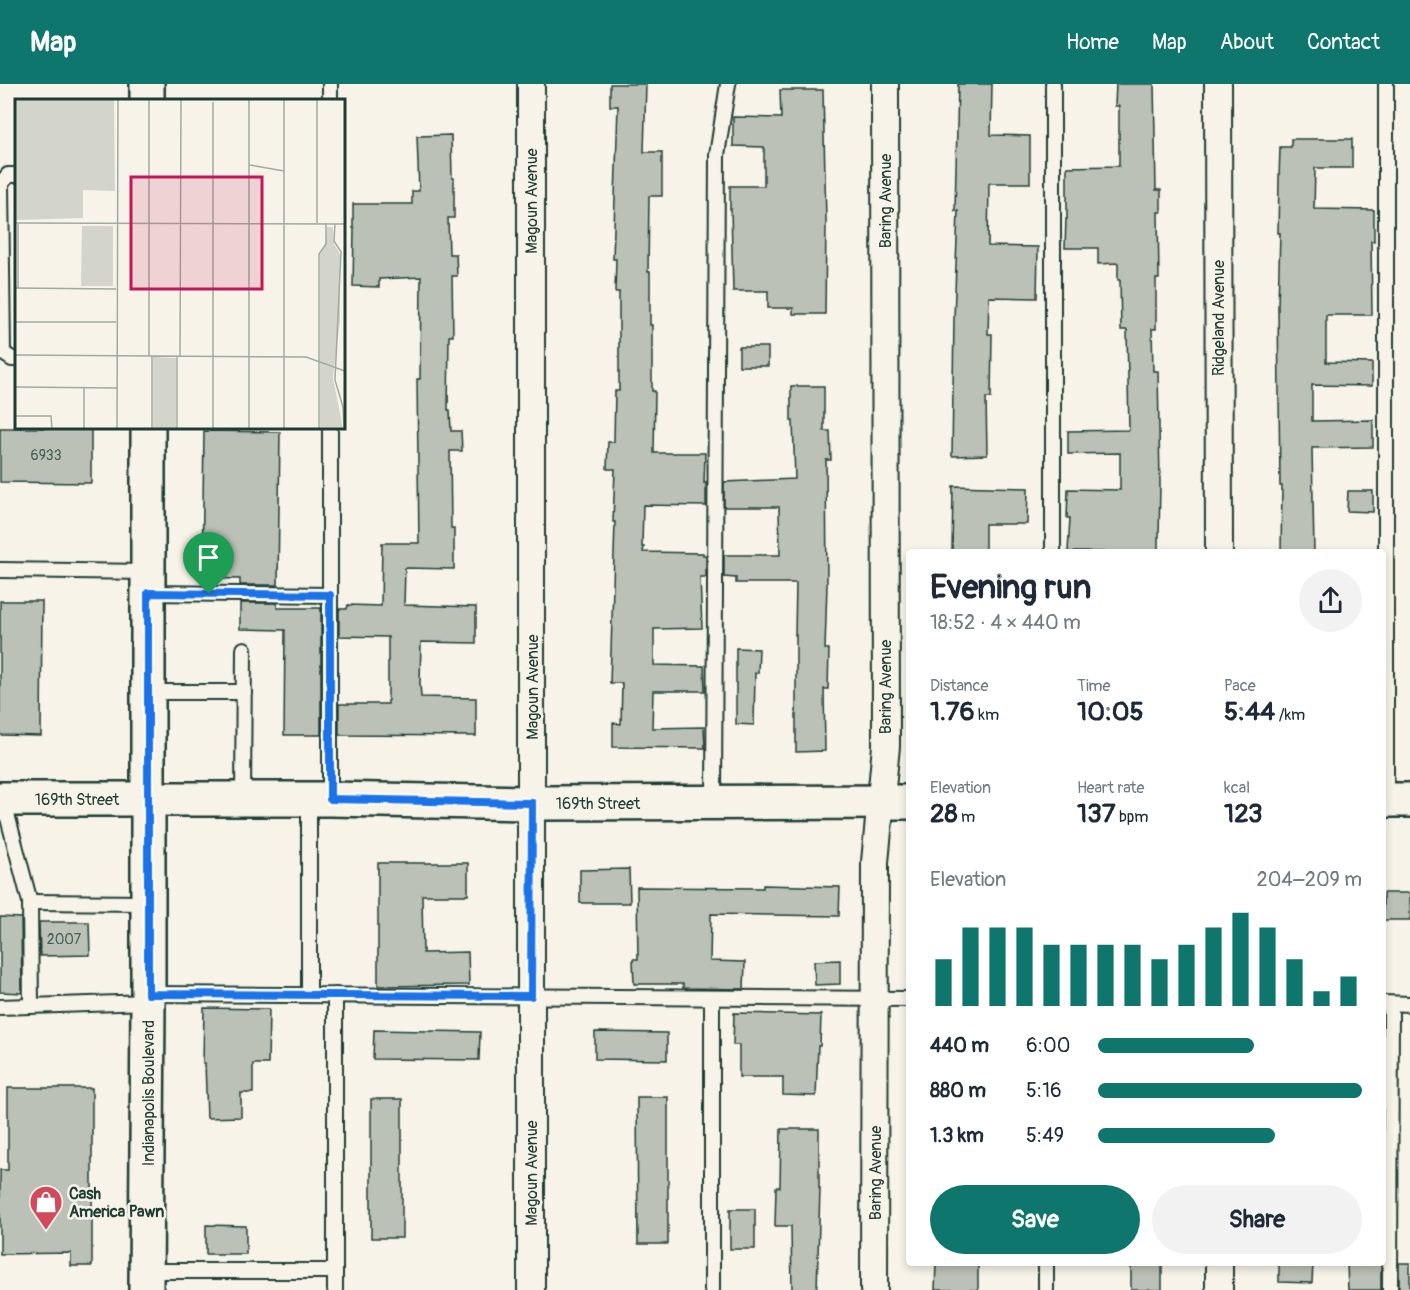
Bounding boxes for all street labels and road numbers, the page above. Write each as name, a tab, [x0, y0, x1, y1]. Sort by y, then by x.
street label: Magoun Avenue	[522, 148, 542, 254]
street label: Baring Avenue	[876, 154, 896, 248]
street label: Ridgeland Avenue	[1209, 260, 1229, 376]
street label: Magoun Avenue	[523, 634, 543, 740]
street label: Baring Avenue	[876, 640, 896, 734]
street label: 169th Street	[35, 790, 120, 810]
street label: 169th Street	[556, 794, 641, 814]
street label: Indianapolis Boulevard	[139, 1020, 159, 1166]
street label: Magoun Avenue	[522, 1120, 542, 1226]
street label: Baring Avenue	[866, 1126, 886, 1220]

